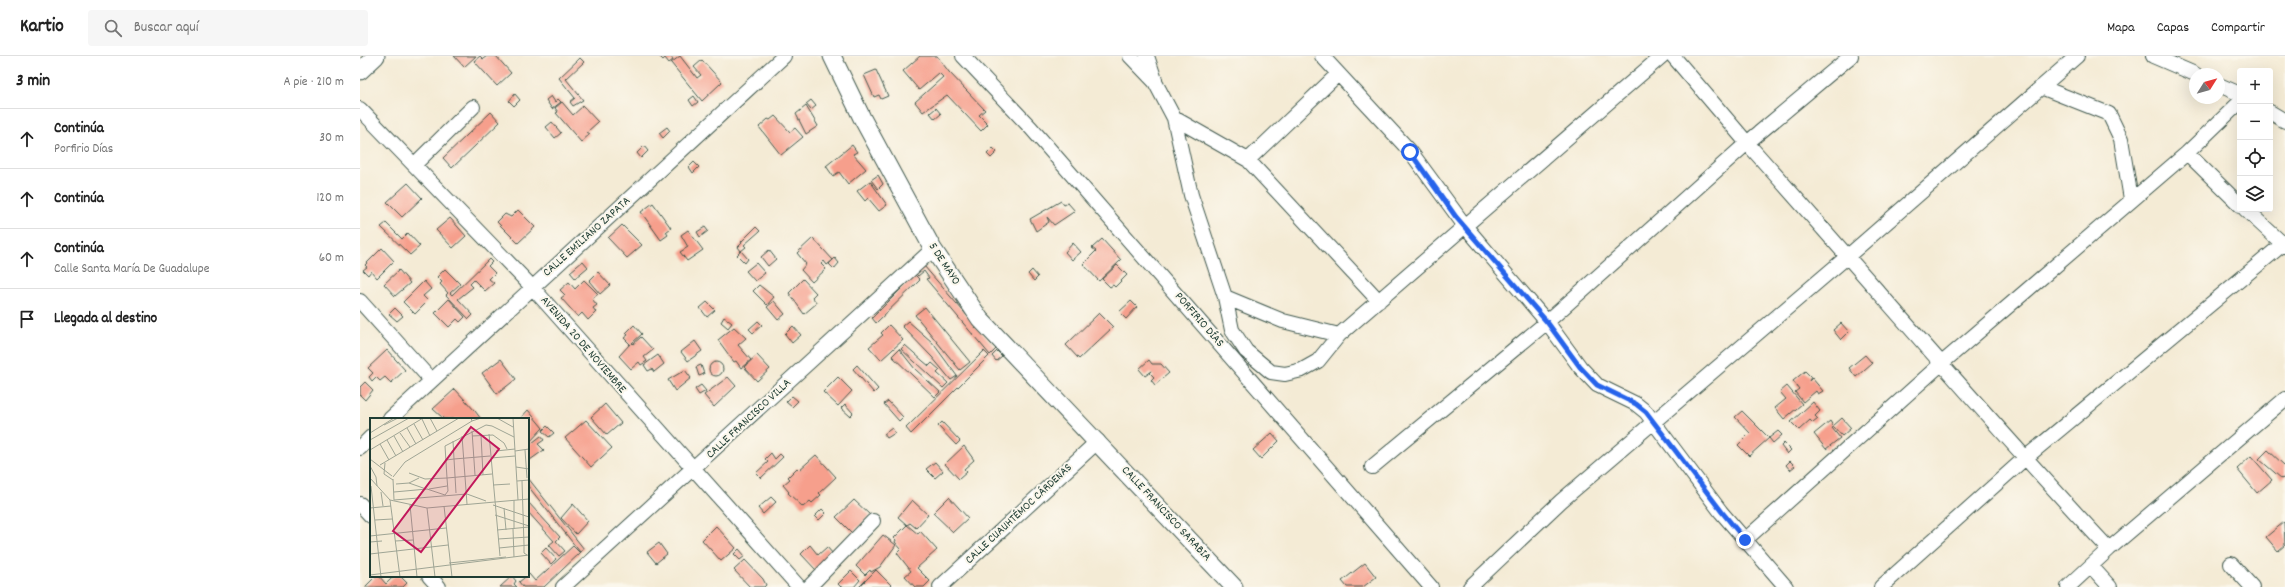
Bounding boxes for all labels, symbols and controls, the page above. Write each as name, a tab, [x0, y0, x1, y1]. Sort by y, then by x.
search box	[88, 10, 368, 46]
text: Kartio	[20, 14, 64, 41]
icon: search	[102, 17, 124, 39]
text: Buscar aquí	[134, 17, 199, 39]
text: Mapa	[2107, 18, 2135, 38]
text: Capas	[2157, 18, 2189, 38]
text: Compartir	[2211, 18, 2265, 38]
north arrow	[2189, 68, 2225, 104]
map controls	[2237, 68, 2273, 212]
button: +	[2237, 68, 2273, 104]
text: 3 min	[16, 70, 50, 94]
text: A pie · 210 m	[283, 73, 344, 92]
button: −	[2237, 104, 2273, 140]
text: Continúa	[54, 118, 104, 140]
icon: ahead	[16, 128, 38, 150]
text: 30 m	[319, 129, 344, 148]
text: Porfirio Días	[54, 140, 113, 159]
button: locate	[2237, 140, 2273, 176]
route start	[1401, 143, 1419, 161]
button: layers	[2237, 176, 2273, 212]
icon: ahead	[16, 188, 38, 210]
text: Continúa	[54, 188, 104, 210]
text: 120 m	[316, 189, 344, 208]
street label: CALLE EMILIANO ZAPATA	[539, 193, 635, 281]
text: Continúa	[54, 238, 104, 260]
street label: 5 DE MAYO	[924, 239, 964, 289]
icon: ahead	[16, 248, 38, 270]
text: 60 m	[319, 249, 344, 268]
text: Calle Santa María De Guadalupe	[54, 260, 209, 279]
street label: PORFIRIO DÍAS	[1170, 289, 1228, 351]
street label: AVENIDA 20 DE NOVIEMBRE	[536, 293, 630, 398]
icon: arrive	[16, 308, 38, 330]
text: Llegada al destino	[54, 308, 157, 330]
street label: CALLE FRANCISCO VILLA	[703, 375, 796, 463]
inset map	[370, 418, 529, 577]
street label: CALLE CUAUHTÉMOC CÁRDENAS	[962, 460, 1076, 568]
street label: CALLE FRANCISCO SARABIA	[1117, 463, 1215, 566]
route end	[1736, 531, 1754, 549]

